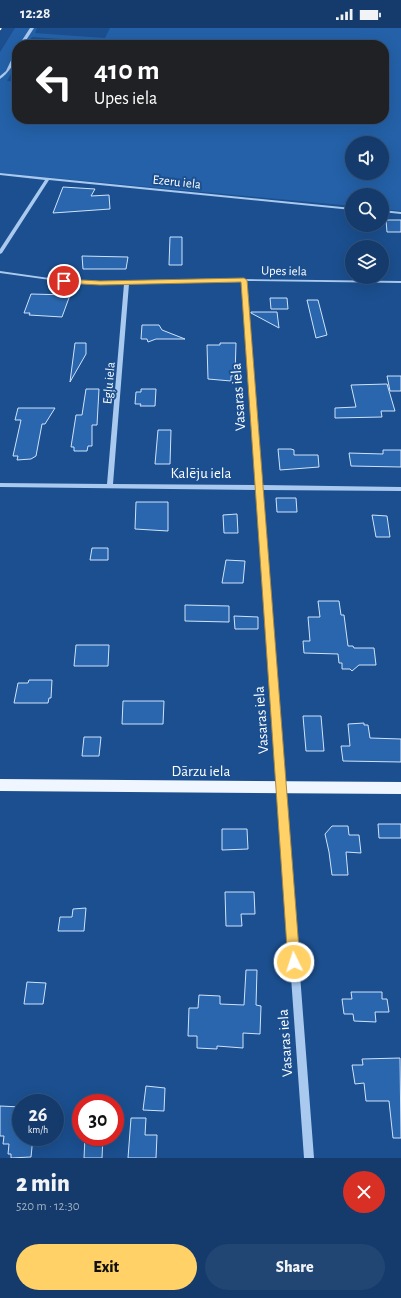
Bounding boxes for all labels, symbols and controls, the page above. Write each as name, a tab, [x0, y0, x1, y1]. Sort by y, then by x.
text: 12:28	[20, 6, 50, 21]
icon: left	[28, 56, 80, 108]
text: 410 m	[94, 57, 160, 85]
text: Upes iela	[94, 90, 157, 108]
map controls	[345, 136, 389, 284]
button: sound	[345, 136, 389, 180]
street label: Ezeru iela	[152, 173, 202, 191]
button: search	[345, 188, 389, 232]
button: layers	[345, 240, 389, 284]
pin	[47, 264, 81, 298]
street label: Upes iela	[261, 265, 307, 278]
icon: arrive	[53, 270, 75, 292]
street label: Egļu iela	[101, 361, 119, 405]
street label: Vasaras iela	[229, 363, 248, 431]
street label: Kalēju iela	[171, 466, 232, 481]
street label: Vasaras iela	[252, 686, 271, 754]
street label: Dārzu iela	[172, 764, 230, 779]
position arrow	[273, 941, 315, 983]
street label: Vasaras iela	[276, 1009, 295, 1077]
speed limit sign: 30	[72, 1094, 124, 1146]
text: 26	[28, 1105, 48, 1125]
text: km/h	[28, 1125, 48, 1135]
button: close	[343, 1171, 385, 1213]
text: 2 min	[16, 1172, 70, 1196]
text: 520 m · 12:30	[16, 1200, 80, 1213]
button: Exit	[16, 1244, 197, 1290]
button: Share	[205, 1244, 385, 1290]

